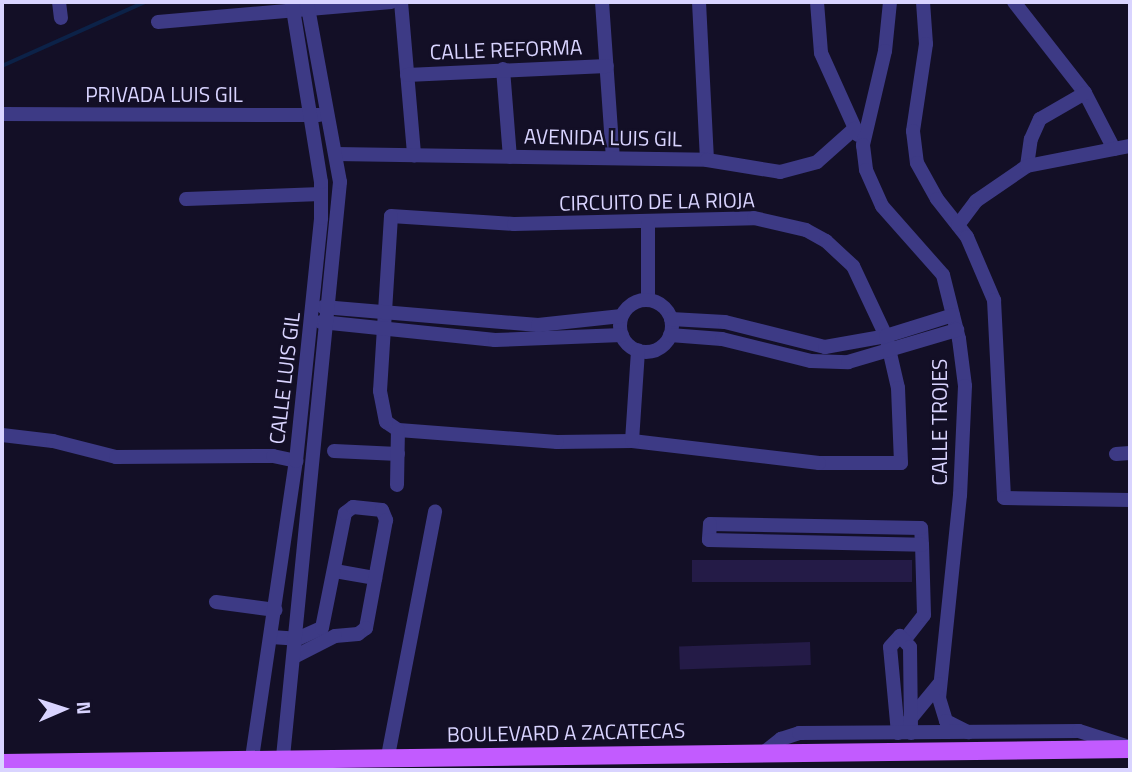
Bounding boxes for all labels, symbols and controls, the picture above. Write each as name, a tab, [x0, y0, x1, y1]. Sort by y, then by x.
street label: CALLE REFORMA	[429, 34, 583, 64]
street label: PRIVADA LUIS GIL	[85, 81, 243, 107]
street label: AVENIDA LUIS GIL	[524, 123, 682, 151]
street label: CIRCUITO DE LA RIOJA	[559, 187, 755, 215]
street label: CALLE LUIS GIL	[263, 310, 305, 446]
street label: CALLE TROJES	[926, 359, 952, 485]
north arrow	[28, 674, 98, 744]
text: N	[70, 701, 99, 715]
street label: BOULEVARD A ZACATECAS	[447, 717, 685, 747]

